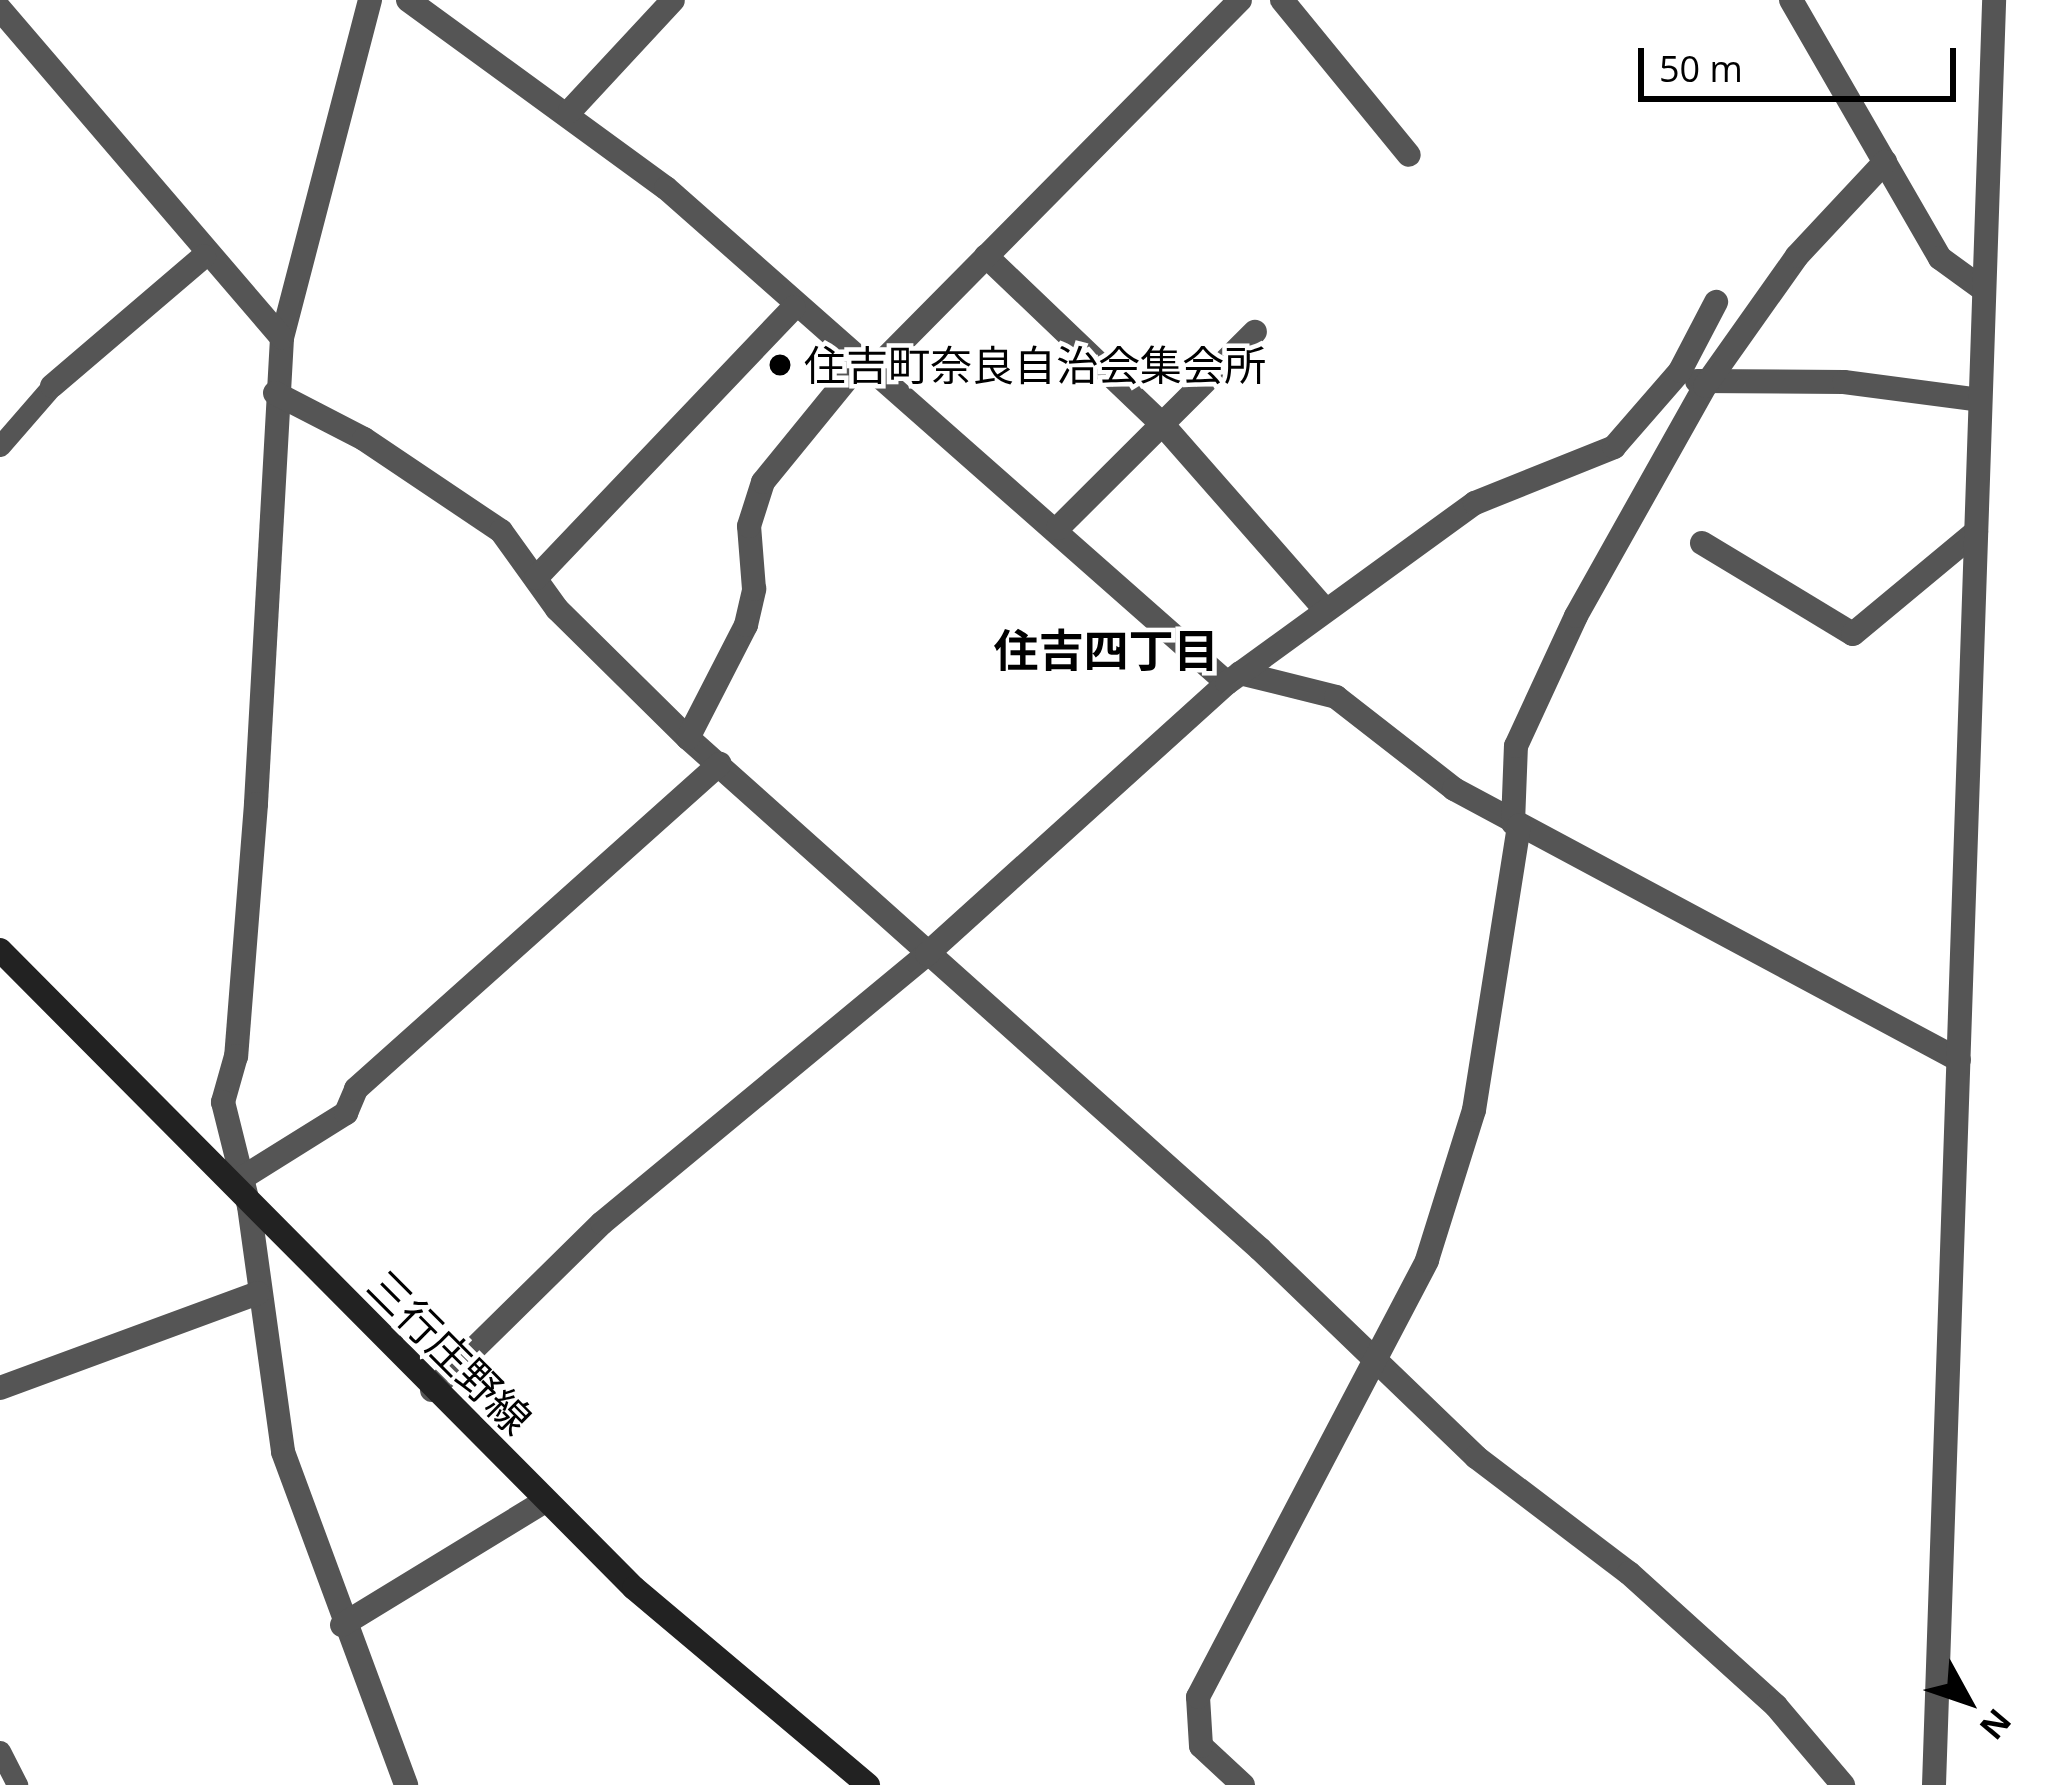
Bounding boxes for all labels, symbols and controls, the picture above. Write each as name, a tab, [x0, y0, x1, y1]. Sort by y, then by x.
scale bar	[1644, 24, 1962, 98]
text: 50 m	[1659, 44, 1743, 93]
place label: 住吉町奈良自治会集会所	[804, 340, 1266, 390]
marker: 住吉町奈良自治会集会所	[767, 352, 793, 378]
district label: 住吉四丁目	[994, 623, 1218, 677]
street label: 三行庄野線	[358, 1260, 542, 1444]
north arrow	[1908, 1641, 2028, 1761]
text: N	[1970, 1700, 2022, 1749]

